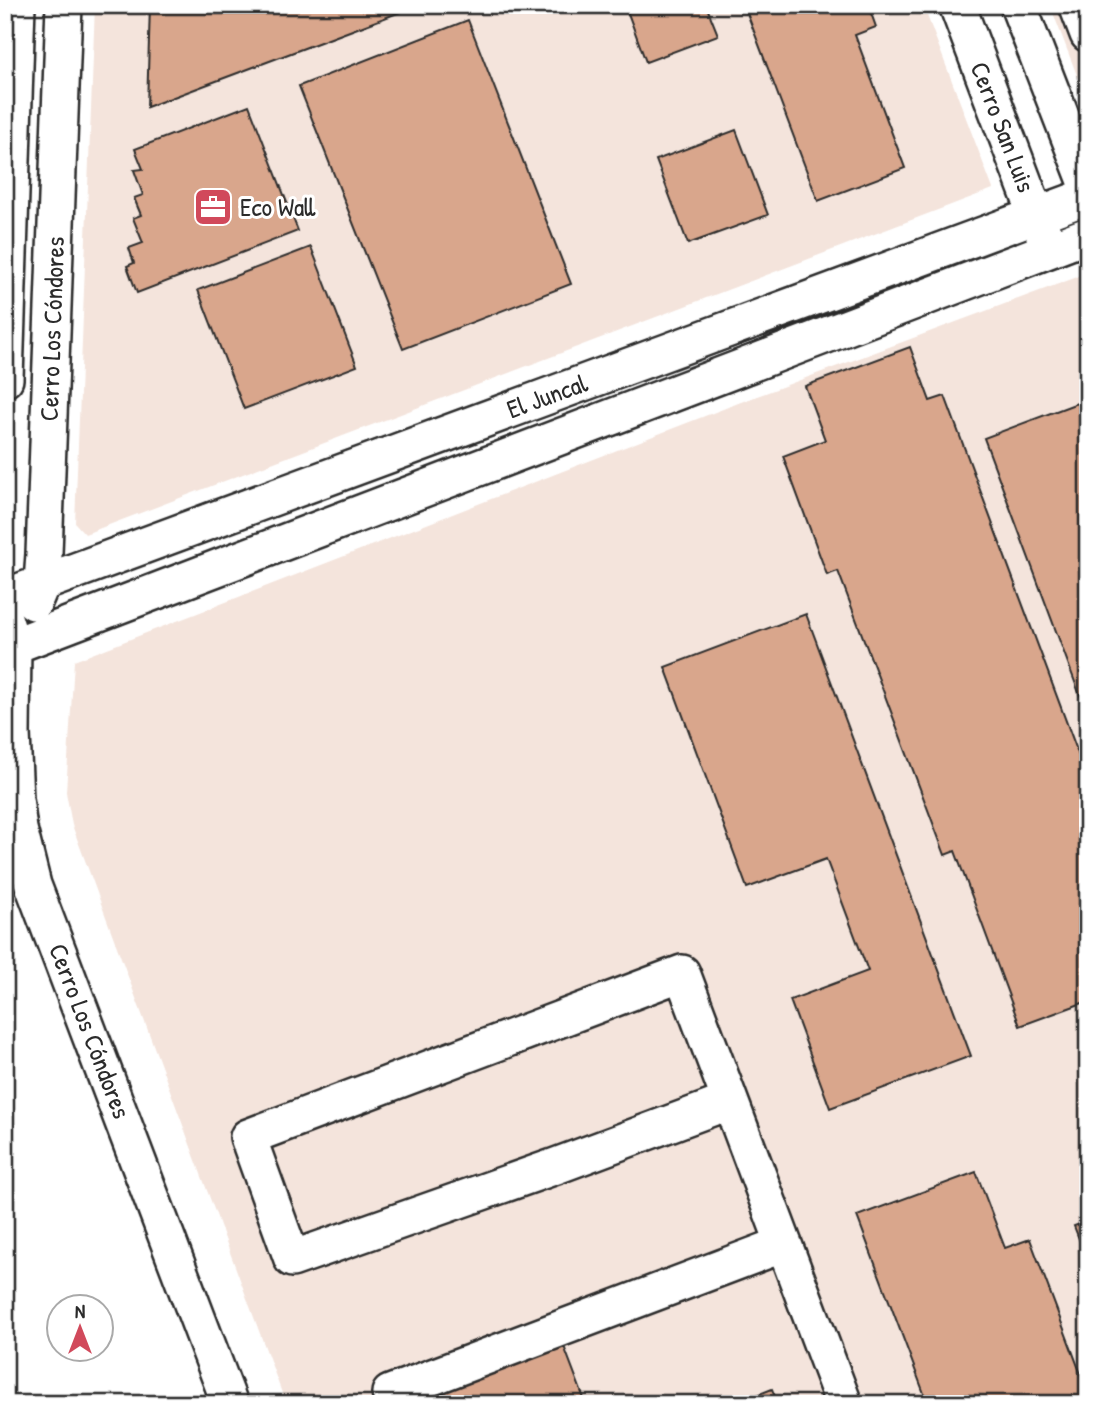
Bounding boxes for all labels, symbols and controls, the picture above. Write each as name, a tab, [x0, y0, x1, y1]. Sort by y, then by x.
street label: Cerro San Luis	[963, 57, 1044, 197]
office icon: Eco Wall	[192, 186, 234, 228]
place label: Eco Wall	[240, 189, 316, 224]
street label: Cerro Los Cóndores	[31, 236, 72, 422]
street label: El Juncal	[502, 365, 592, 426]
street label: Cerro Los Cóndores	[41, 938, 140, 1123]
north arrow	[46, 1294, 116, 1364]
text: N	[75, 1298, 85, 1324]

